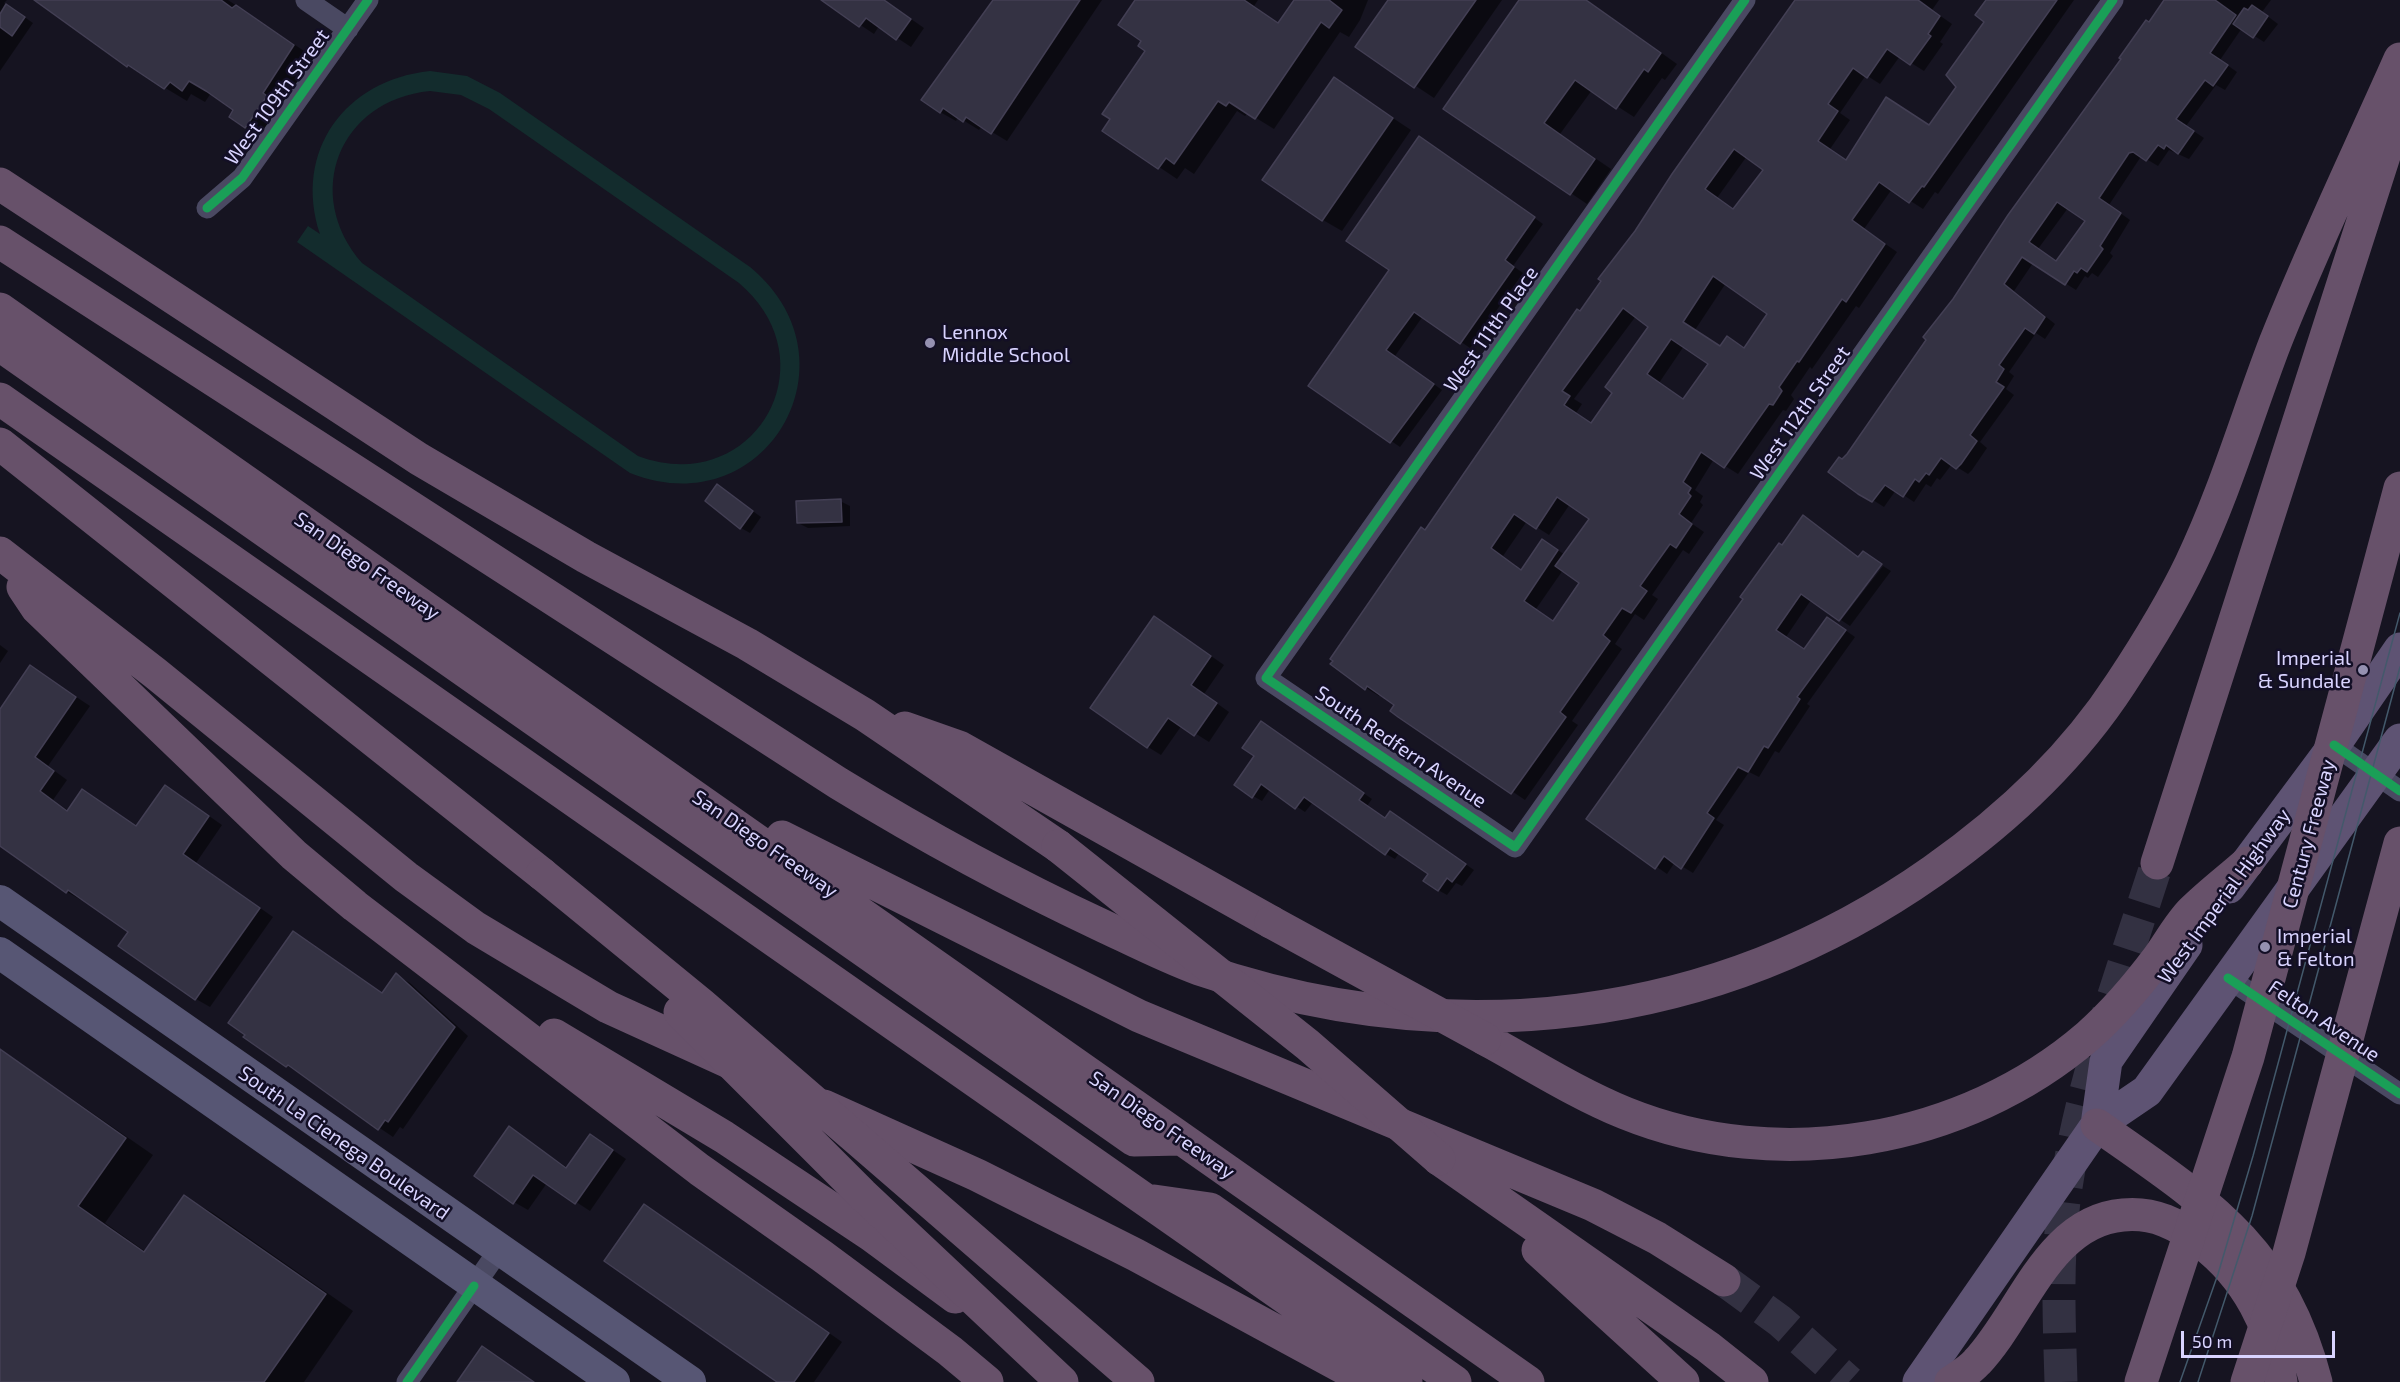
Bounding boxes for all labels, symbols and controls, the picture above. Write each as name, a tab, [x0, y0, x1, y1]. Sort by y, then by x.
street label: West 109th Street	[220, 24, 334, 170]
street label: West 111th Place	[1439, 261, 1543, 397]
place label: Lennox Middle School	[942, 320, 1070, 367]
marker: Lennox Middle School	[923, 336, 937, 350]
street label: West 112th Street	[1745, 341, 1855, 485]
street label: San Diego Freeway	[290, 507, 444, 625]
place label: Imperial & Sundale	[2258, 646, 2351, 693]
marker: Imperial & Sundale	[2356, 663, 2370, 677]
street label: South Redfern Avenue	[1311, 681, 1491, 813]
street label: Century Freeway	[2278, 757, 2340, 911]
street label: San Diego Freeway	[688, 785, 842, 903]
street label: West Imperial Highway	[2153, 804, 2295, 988]
place label: Imperial & Felton	[2277, 924, 2354, 971]
marker: Imperial & Felton	[2258, 940, 2272, 954]
street label: Felton Avenue	[2264, 975, 2384, 1067]
street label: South La Cienega Boulevard	[234, 1061, 454, 1225]
street label: San Diego Freeway	[1085, 1066, 1239, 1184]
scale bar	[2184, 1319, 2338, 1357]
text: 50 m	[2192, 1330, 2232, 1352]

